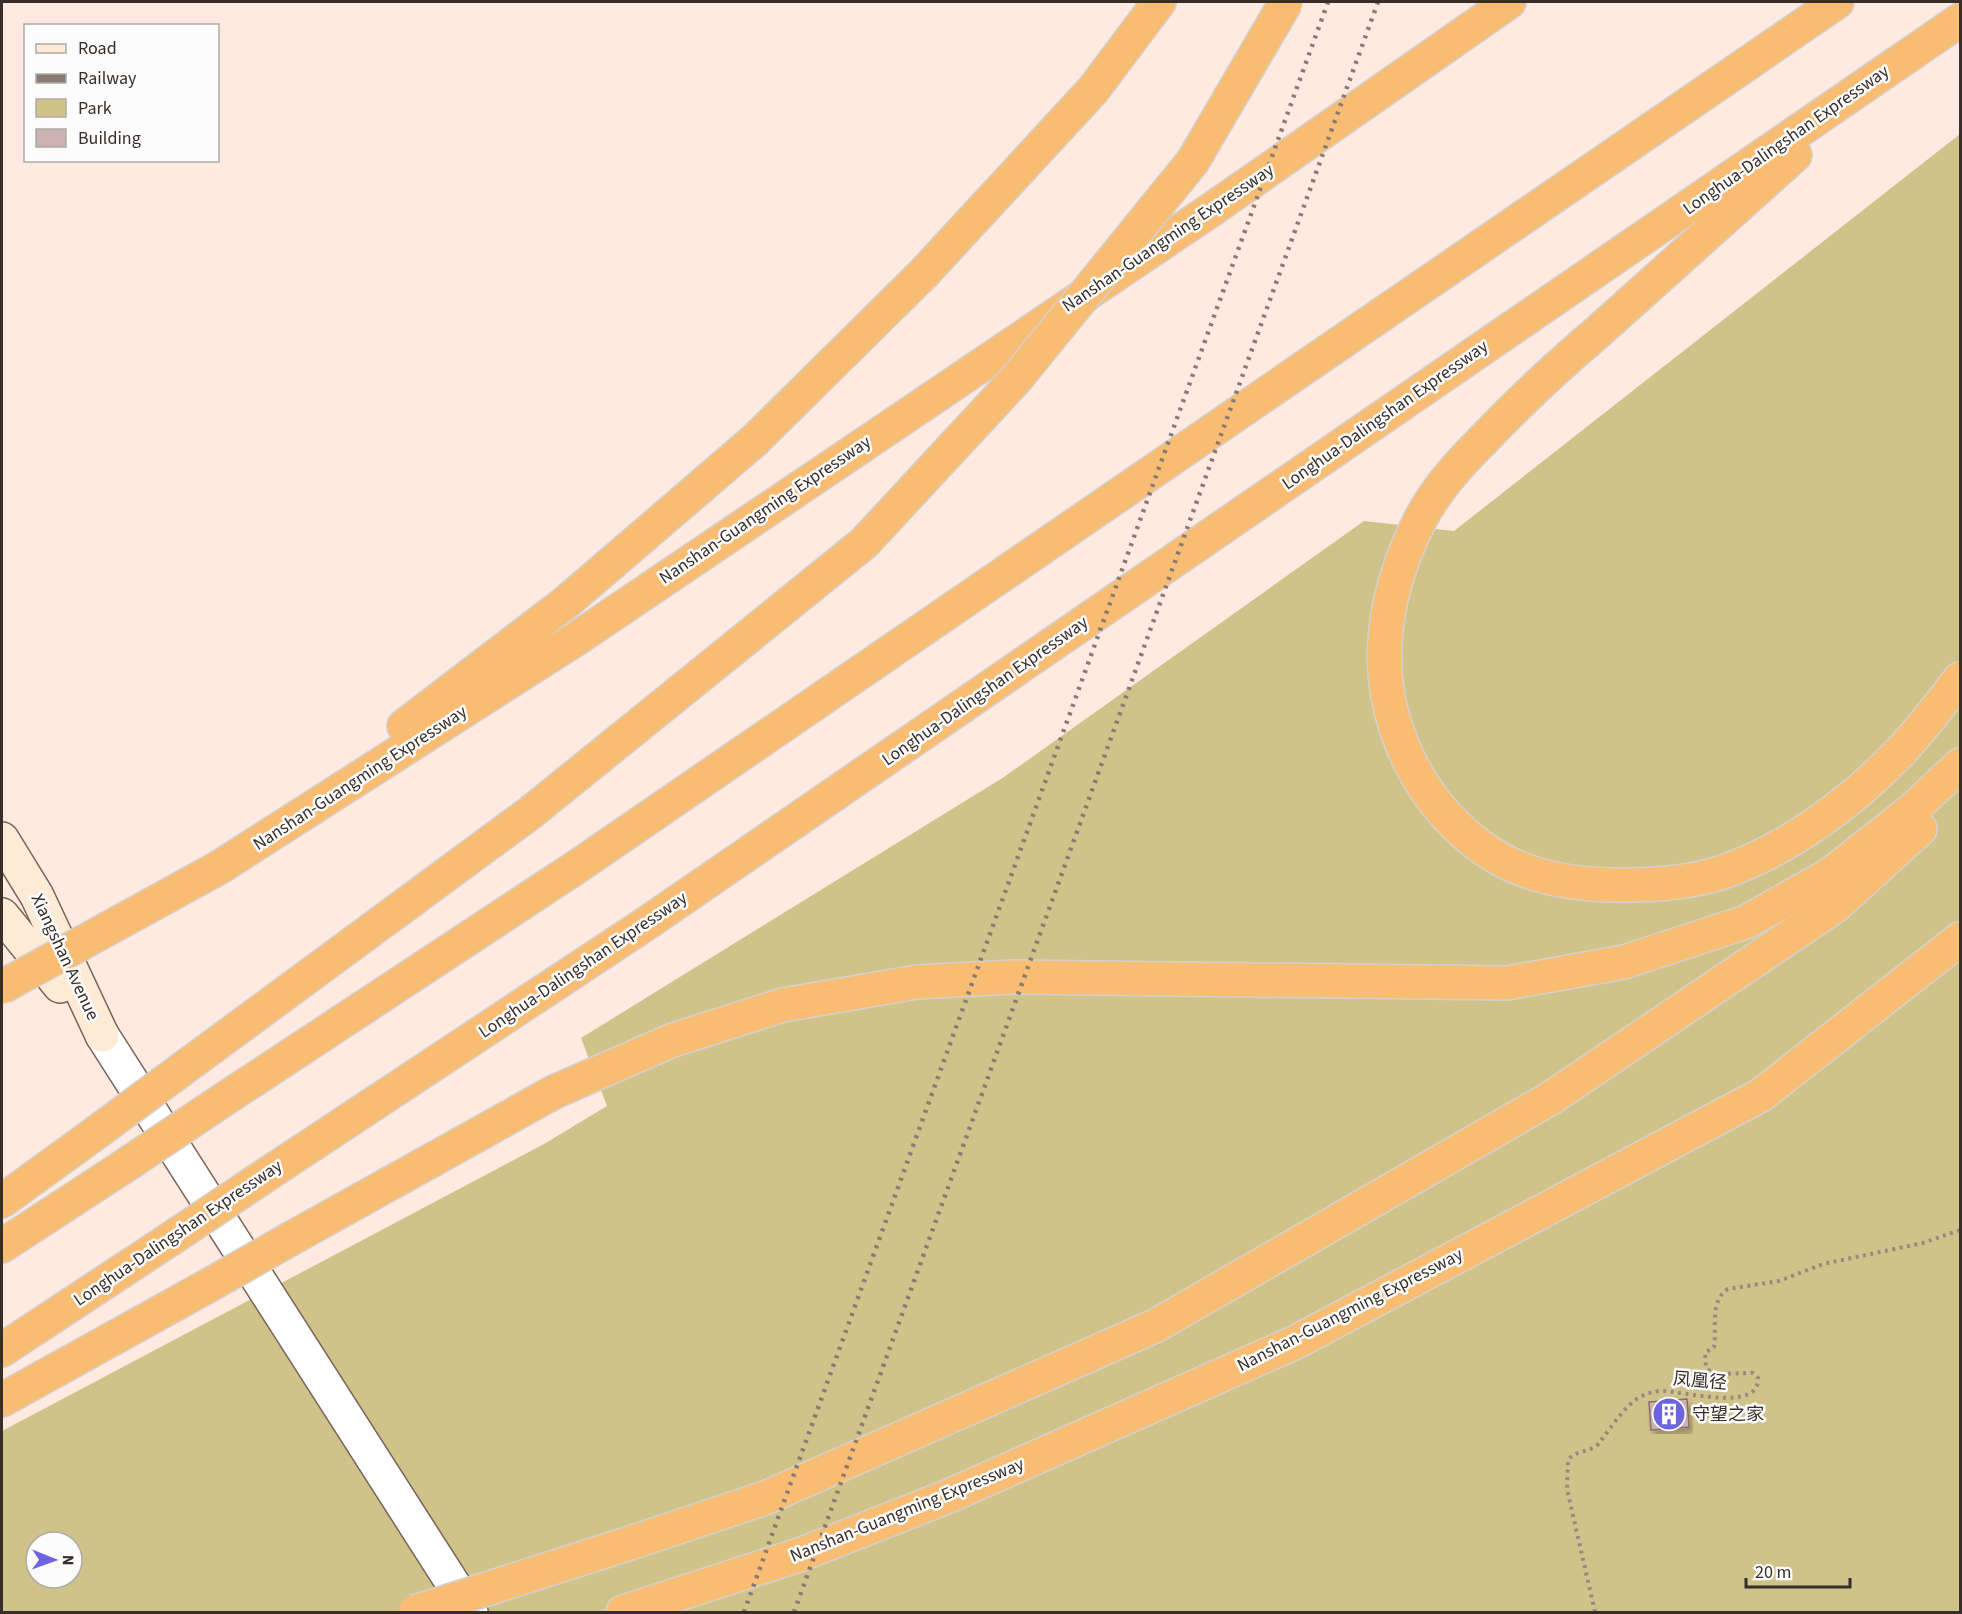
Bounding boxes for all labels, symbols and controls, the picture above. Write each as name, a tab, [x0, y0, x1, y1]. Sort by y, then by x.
legend	[24, 24, 219, 162]
text: Road	[78, 36, 117, 61]
street label: Longhua-Dalingshan Expressway	[1678, 59, 1895, 221]
text: Railway	[78, 66, 137, 91]
text: Park	[78, 96, 112, 121]
text: Building	[78, 126, 141, 151]
street label: Nanshan-Guangming Expressway	[1057, 157, 1279, 318]
street label: Longhua-Dalingshan Expressway	[1277, 334, 1494, 496]
street label: Nanshan-Guangming Expressway	[654, 429, 876, 590]
street label: Longhua-Dalingshan Expressway	[877, 610, 1094, 772]
street label: Nanshan-Guangming Expressway	[248, 699, 472, 857]
street label: Longhua-Dalingshan Expressway	[474, 885, 693, 1044]
street label: Xiangshan Avenue	[25, 890, 105, 1024]
street label: Longhua-Dalingshan Expressway	[69, 1153, 288, 1312]
street label: Nanshan-Guangming Expressway	[1233, 1242, 1468, 1378]
street label: 凤凰径	[1672, 1366, 1728, 1396]
building icon: 守望之家	[1651, 1396, 1687, 1432]
place label: 守望之家	[1692, 1402, 1764, 1427]
street label: Nanshan-Guangming Expressway	[786, 1451, 1028, 1568]
north arrow	[24, 1530, 84, 1590]
scale bar	[1746, 1551, 1850, 1589]
text: N	[57, 1555, 79, 1566]
text: 20 m	[1755, 1560, 1791, 1585]

